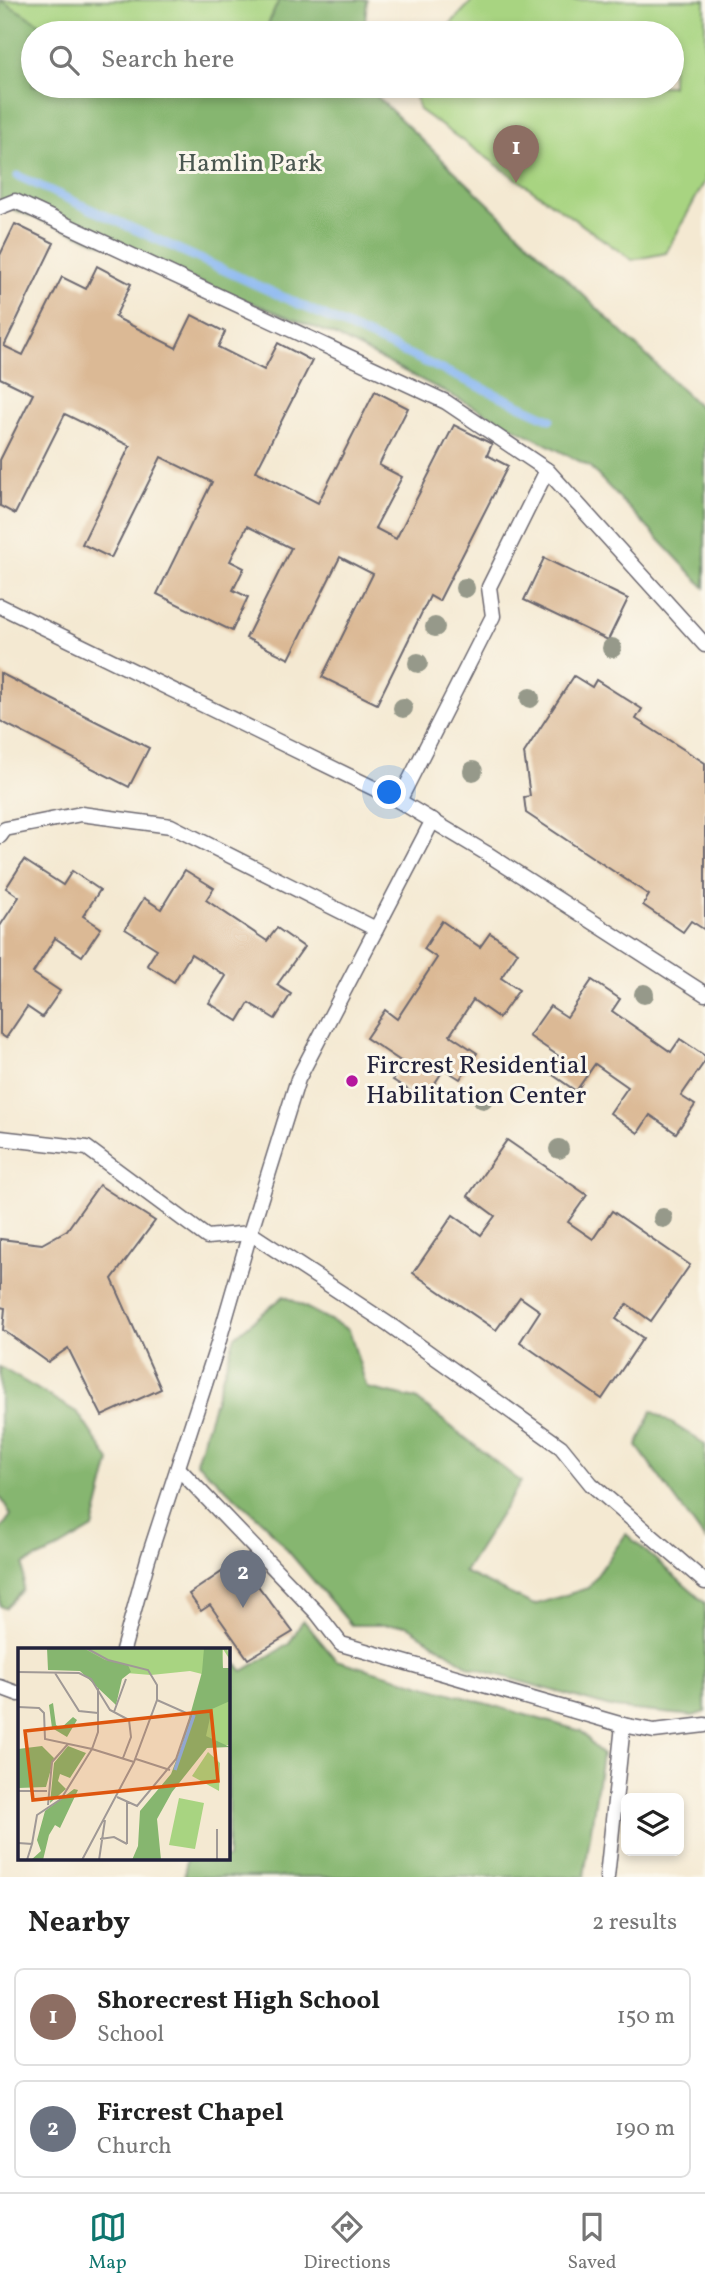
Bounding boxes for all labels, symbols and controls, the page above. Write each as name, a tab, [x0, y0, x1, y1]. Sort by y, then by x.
search box	[21, 21, 684, 98]
icon: search	[45, 41, 83, 79]
text: Search here	[101, 42, 234, 78]
pin: 1	[493, 125, 539, 183]
park label: Hamlin Park	[178, 146, 322, 182]
your location	[372, 775, 406, 809]
place label: Fircrest Residential Habilitation Center	[366, 1048, 588, 1114]
marker: Fircrest Residential Habilitation Center	[344, 1073, 360, 1089]
pin: 2	[220, 1550, 266, 1608]
inset map	[18, 1648, 229, 1860]
map controls	[621, 1793, 684, 1856]
button: layers	[621, 1793, 684, 1856]
text: Nearby	[28, 1902, 130, 1944]
text: 2 results	[592, 1907, 677, 1939]
text: Shorecrest High School	[97, 1983, 380, 2019]
text: 1	[48, 2001, 58, 2033]
text: 150 m	[617, 2001, 675, 2033]
text: School	[97, 2019, 164, 2051]
text: Fircrest Chapel	[97, 2095, 284, 2131]
text: 2	[47, 2113, 59, 2145]
text: 190 m	[615, 2113, 675, 2145]
text: Church	[97, 2131, 172, 2163]
tab: Map	[88, 2208, 127, 2276]
tab: Directions	[304, 2208, 391, 2276]
tab: Saved	[568, 2208, 616, 2276]

